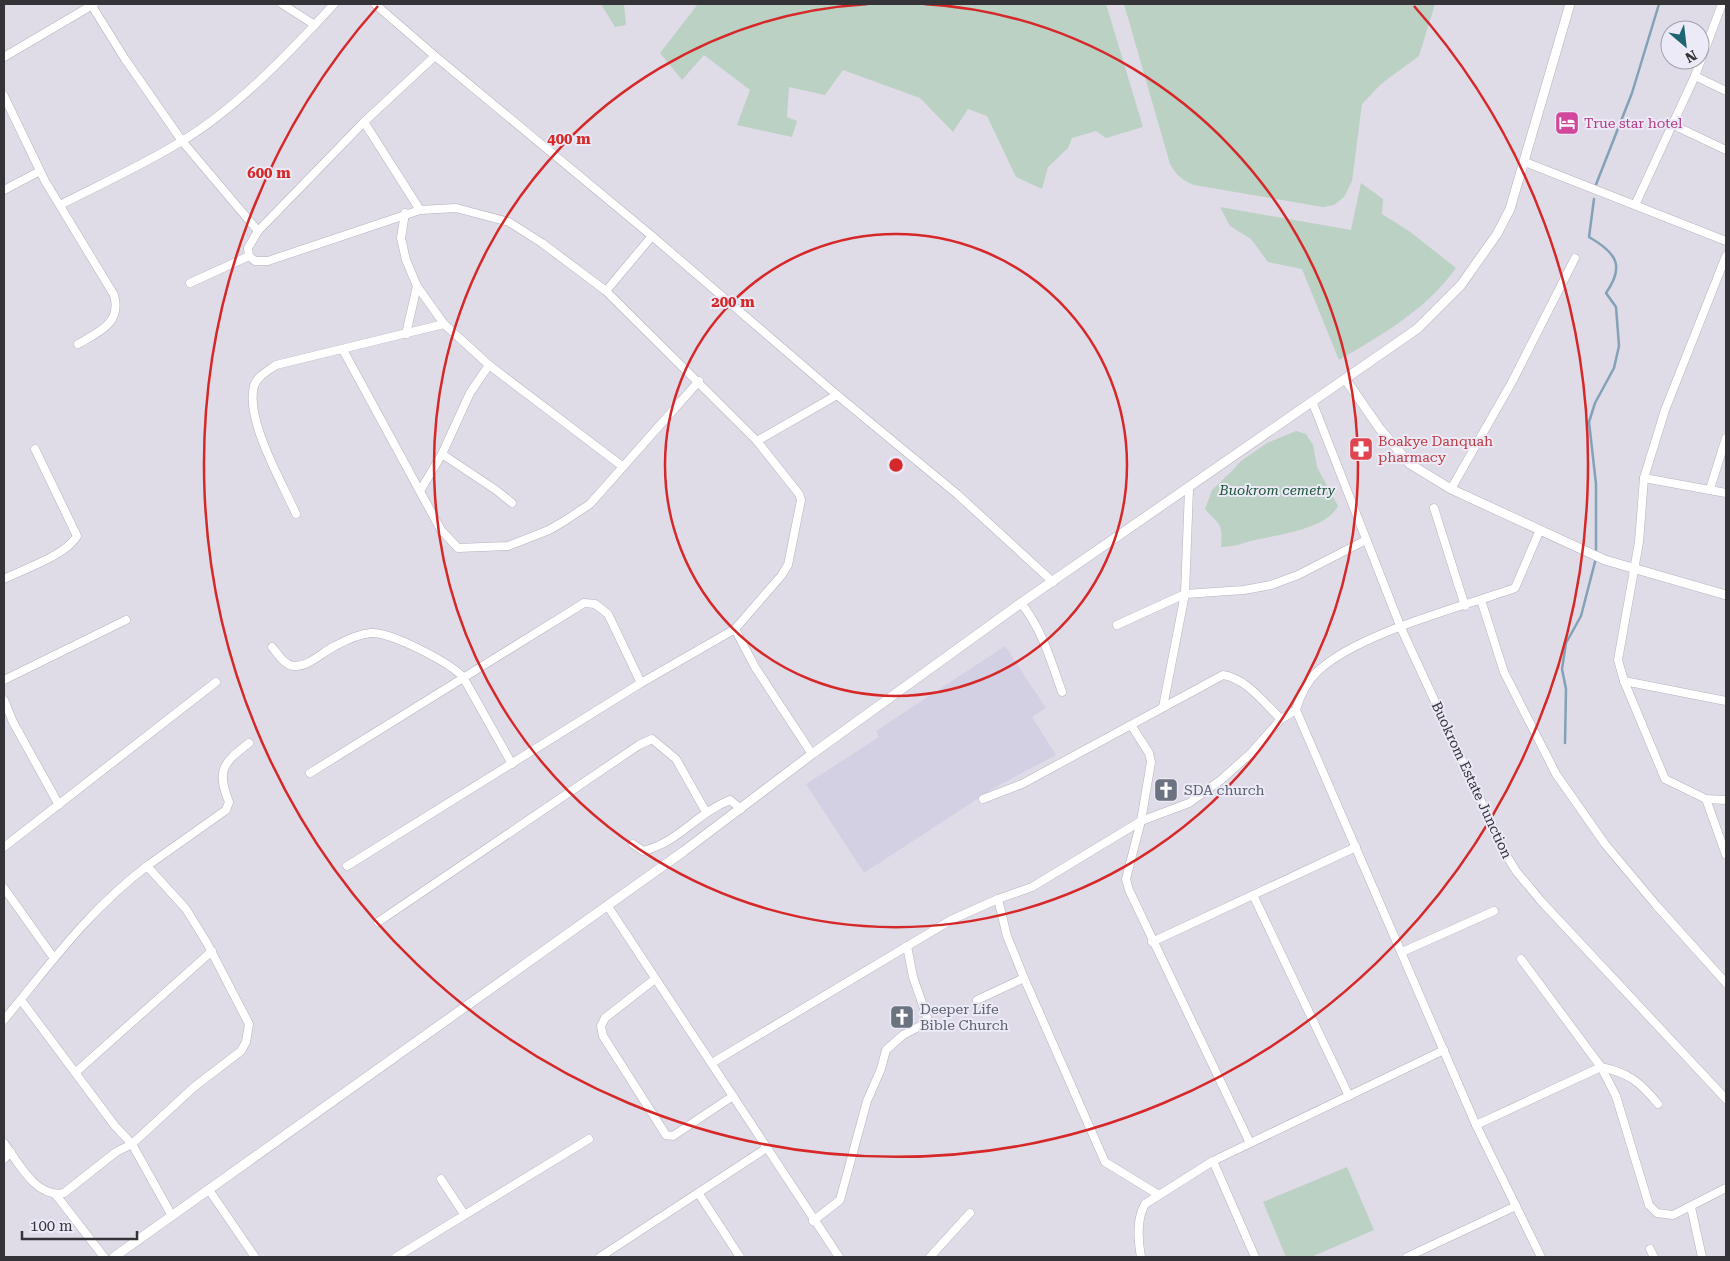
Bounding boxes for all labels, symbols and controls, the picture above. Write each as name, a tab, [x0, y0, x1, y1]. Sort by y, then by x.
north arrow	[1660, 20, 1710, 70]
text: N	[1682, 47, 1700, 66]
hotel icon: True star hotel	[1554, 110, 1580, 136]
place label: True star hotel	[1584, 115, 1683, 131]
text: 400 m	[547, 130, 591, 148]
text: 600 m	[247, 164, 291, 182]
text: 200 m	[711, 293, 755, 311]
place label: Boakye Danquah pharmacy	[1378, 433, 1493, 465]
pharmacy icon: Boakye Danquah pharmacy	[1348, 436, 1374, 462]
centre of rings	[887, 456, 905, 474]
park label: Buokrom cemetry	[1218, 482, 1336, 498]
street label: Buokrom Estate Junction	[1429, 699, 1515, 861]
church icon: SDA church	[1153, 777, 1179, 803]
place label: SDA church	[1184, 782, 1265, 798]
place label: Deeper Life Bible Church	[920, 1001, 1009, 1033]
church icon: Deeper Life Bible Church	[889, 1004, 915, 1030]
scale bar	[22, 1208, 138, 1240]
text: 100 m	[30, 1217, 73, 1235]

